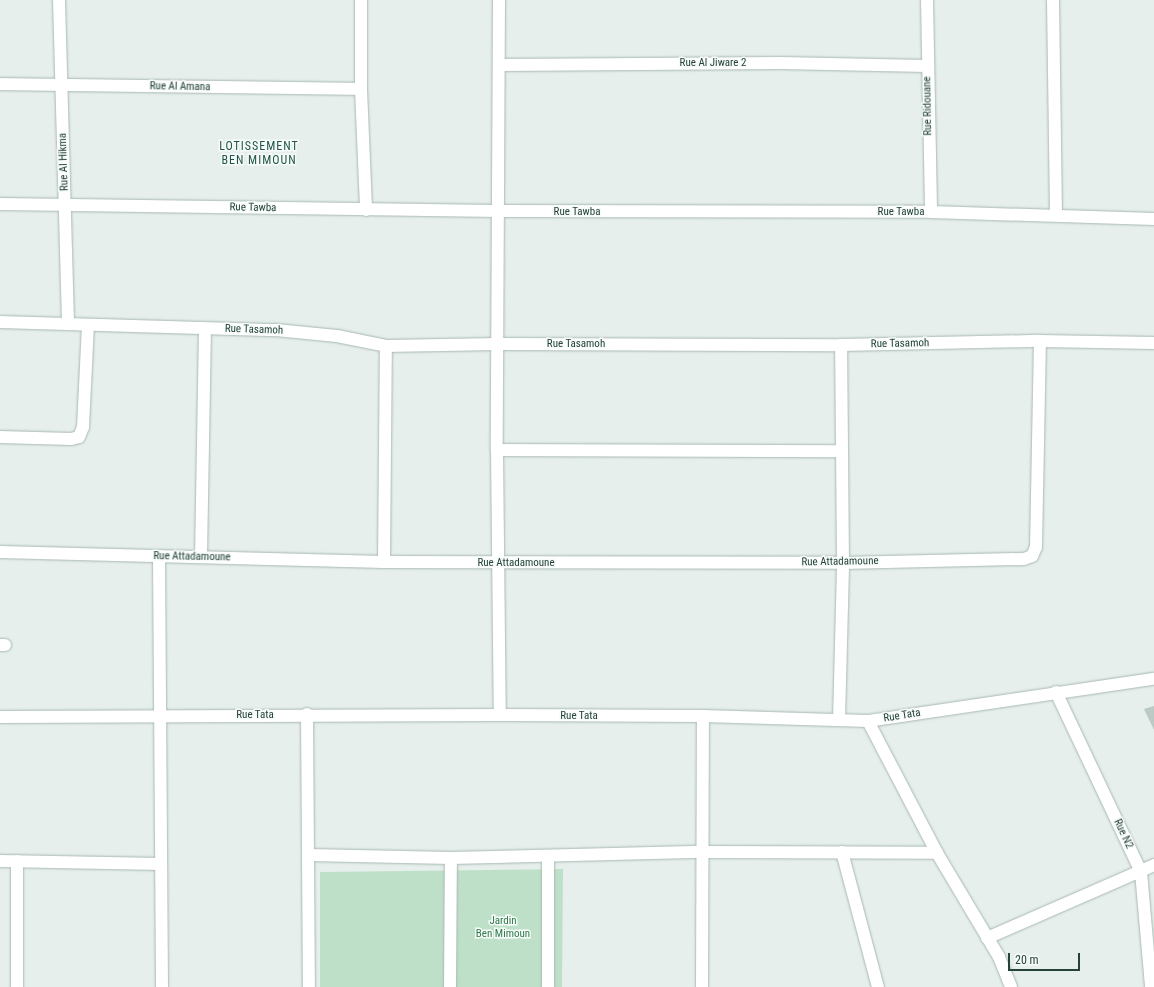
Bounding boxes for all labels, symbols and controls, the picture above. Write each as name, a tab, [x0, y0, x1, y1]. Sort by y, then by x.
street label: Rue Al Jiware 2	[680, 56, 746, 70]
street label: Rue Ridouane	[921, 76, 935, 136]
street label: Rue Al Amana	[150, 80, 210, 94]
street label: Rue Al Hikma	[56, 133, 72, 191]
district label: LOTISSEMENT BEN MIMOUN	[219, 140, 299, 168]
street label: Rue Tawba	[229, 201, 277, 215]
street label: Rue Tawba	[553, 205, 601, 219]
street label: Rue Tawba	[877, 205, 925, 219]
street label: Rue Tasamoh	[224, 322, 284, 338]
street label: Rue Tasamoh	[547, 337, 605, 351]
street label: Rue Tasamoh	[871, 337, 929, 351]
street label: Rue Attadamoune	[153, 550, 231, 564]
street label: Rue Attadamoune	[801, 555, 879, 569]
street label: Rue Attadamoune	[477, 556, 555, 570]
street label: Rue Tata	[882, 707, 922, 725]
street label: Rue Tata	[236, 708, 274, 722]
street label: Rue Tata	[560, 709, 598, 723]
street label: Rue N2	[1110, 817, 1136, 851]
park label: Jardin Ben Mimoun	[476, 915, 530, 941]
scale bar	[1010, 945, 1082, 971]
text: 20 m	[1015, 953, 1039, 967]

